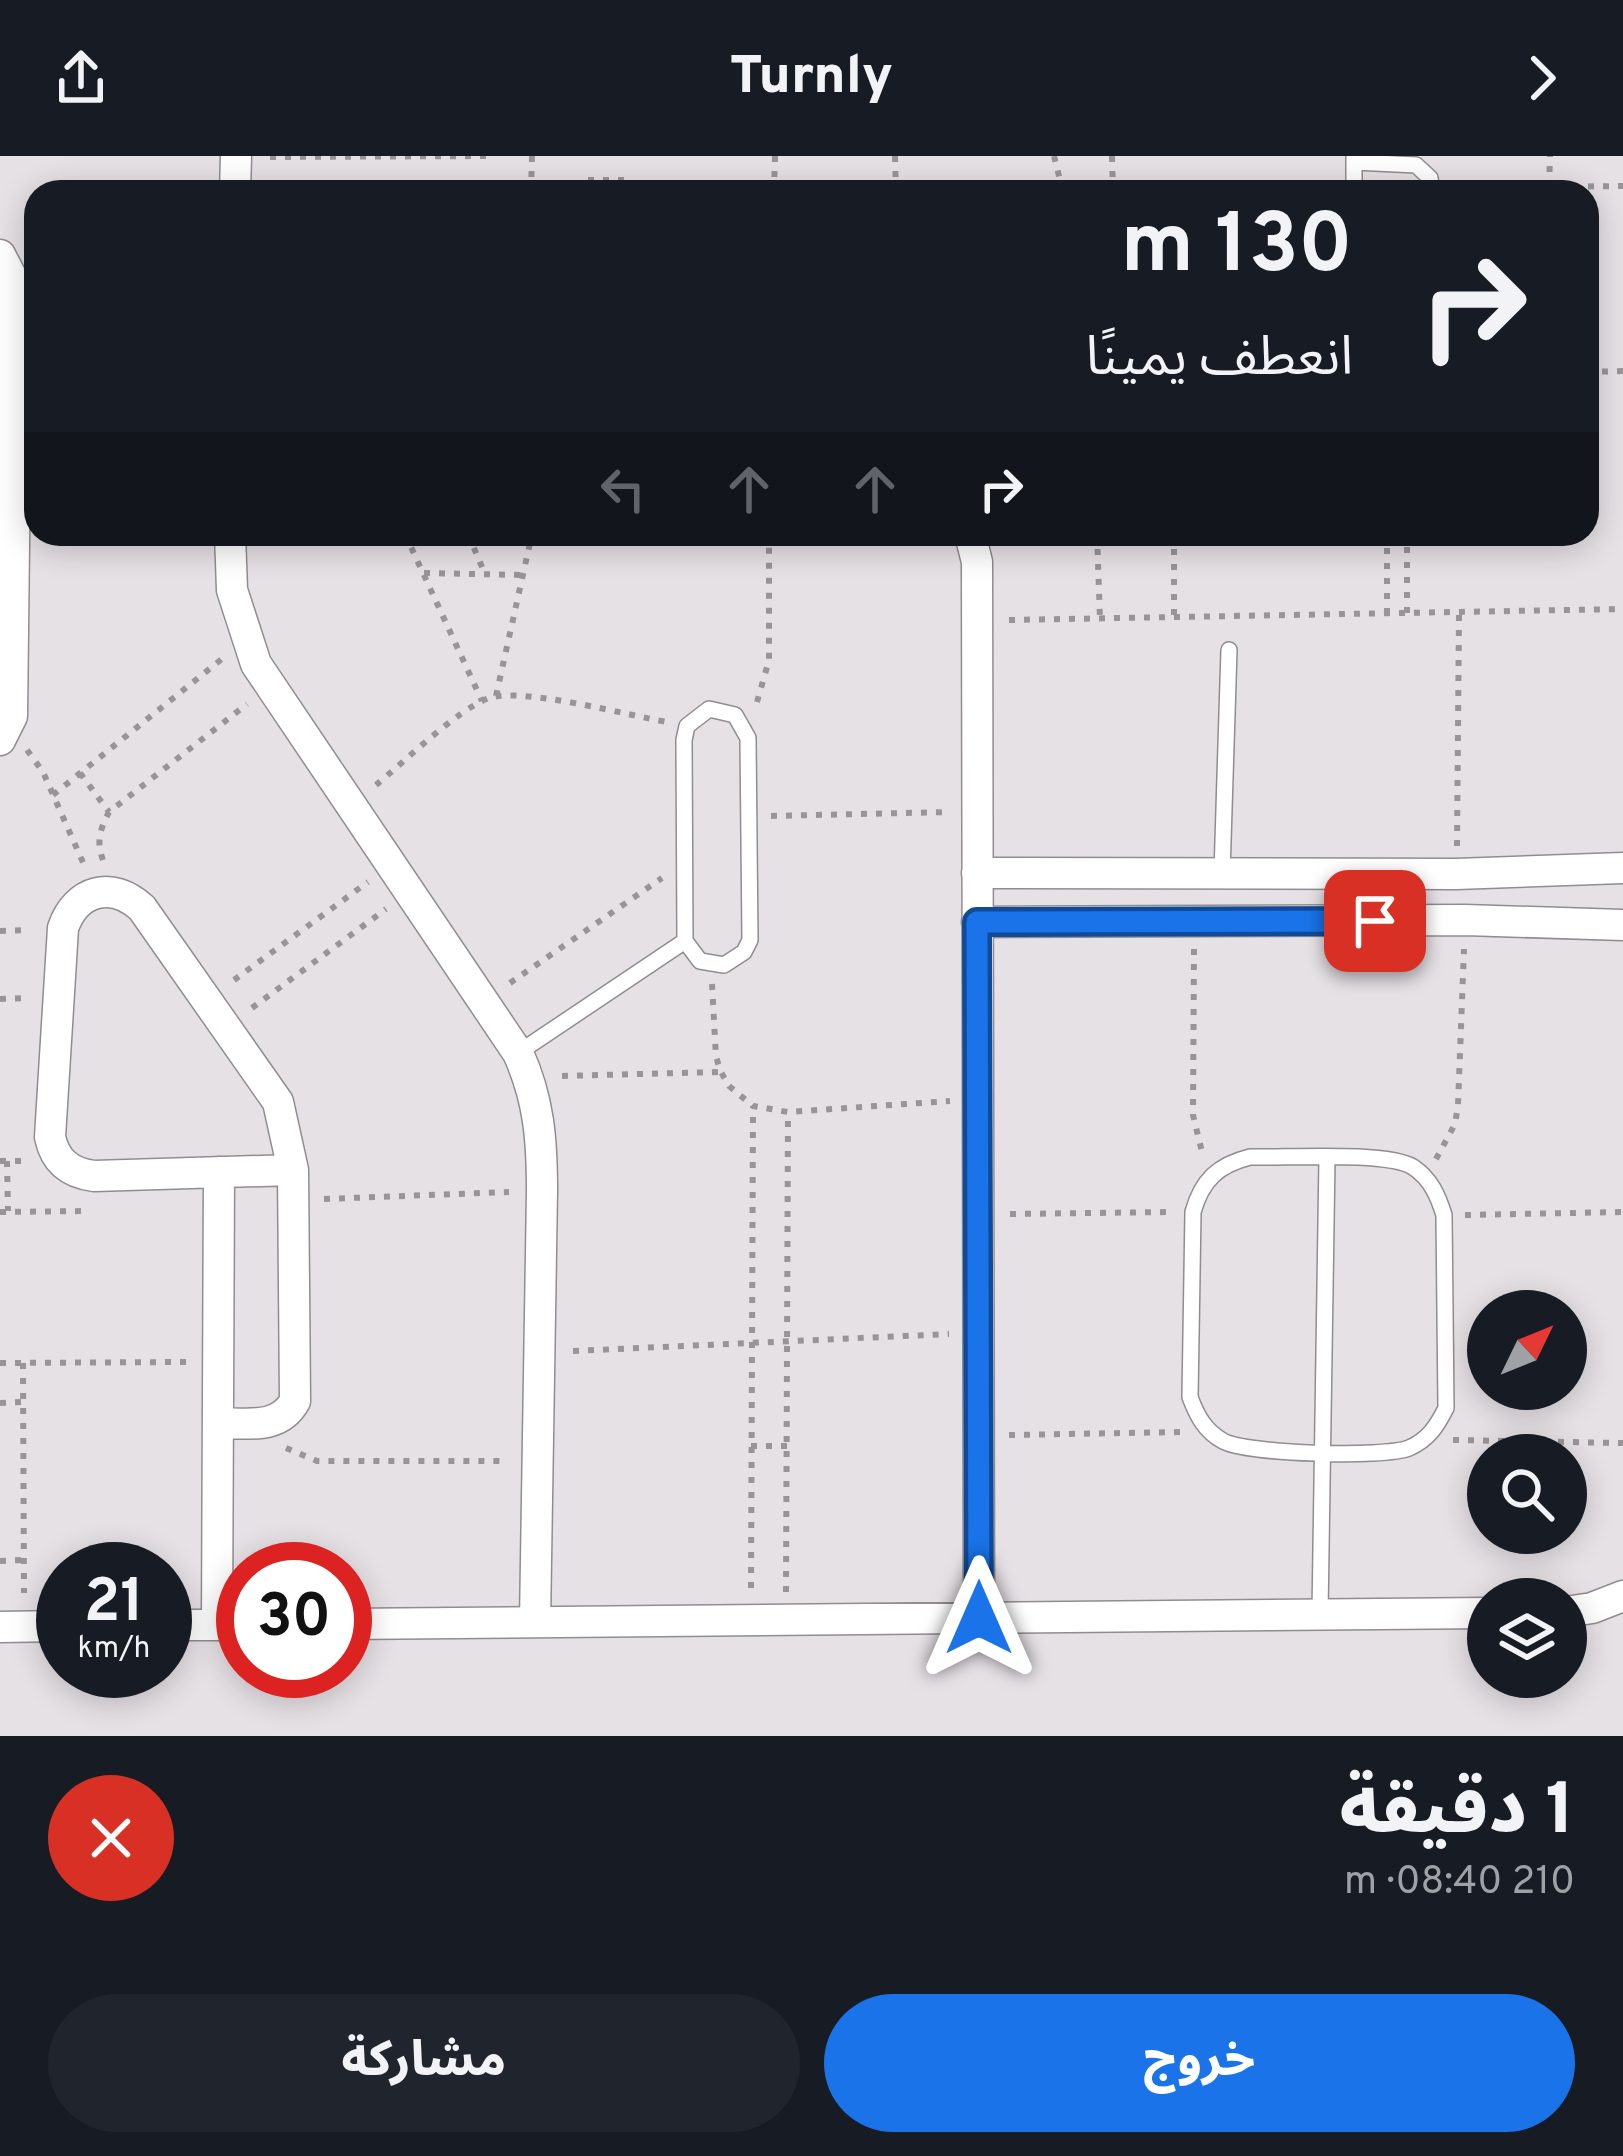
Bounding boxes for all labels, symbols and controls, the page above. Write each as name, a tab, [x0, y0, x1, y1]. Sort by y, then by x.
text: Turnly	[730, 44, 893, 113]
icon: share	[48, 45, 114, 111]
icon: forward	[1509, 45, 1575, 111]
text: 130 m	[1120, 196, 1353, 302]
icon: right	[1395, 228, 1551, 384]
text: انعطف يمينًا	[1085, 326, 1353, 395]
icon: left	[590, 456, 656, 522]
icon: ahead	[716, 456, 782, 522]
icon: ahead	[842, 456, 908, 522]
icon: right	[968, 456, 1034, 522]
pin	[1324, 870, 1426, 972]
icon: arrive	[1342, 888, 1408, 954]
north arrow	[1467, 1290, 1587, 1410]
map controls	[1467, 1290, 1587, 1698]
button: search	[1467, 1434, 1587, 1554]
speed limit sign: 30	[216, 1542, 372, 1698]
position arrow	[916, 1555, 1042, 1681]
text: 21	[84, 1567, 144, 1643]
button: layers	[1467, 1578, 1587, 1698]
text: km/h	[78, 1631, 150, 1668]
text: 1 دقيقة	[1339, 1768, 1575, 1860]
button: close	[48, 1775, 174, 1901]
text: 210 m · 08:40	[1344, 1859, 1575, 1908]
button: مشاركة	[48, 1994, 800, 2132]
button: خروج	[824, 1994, 1575, 2132]

